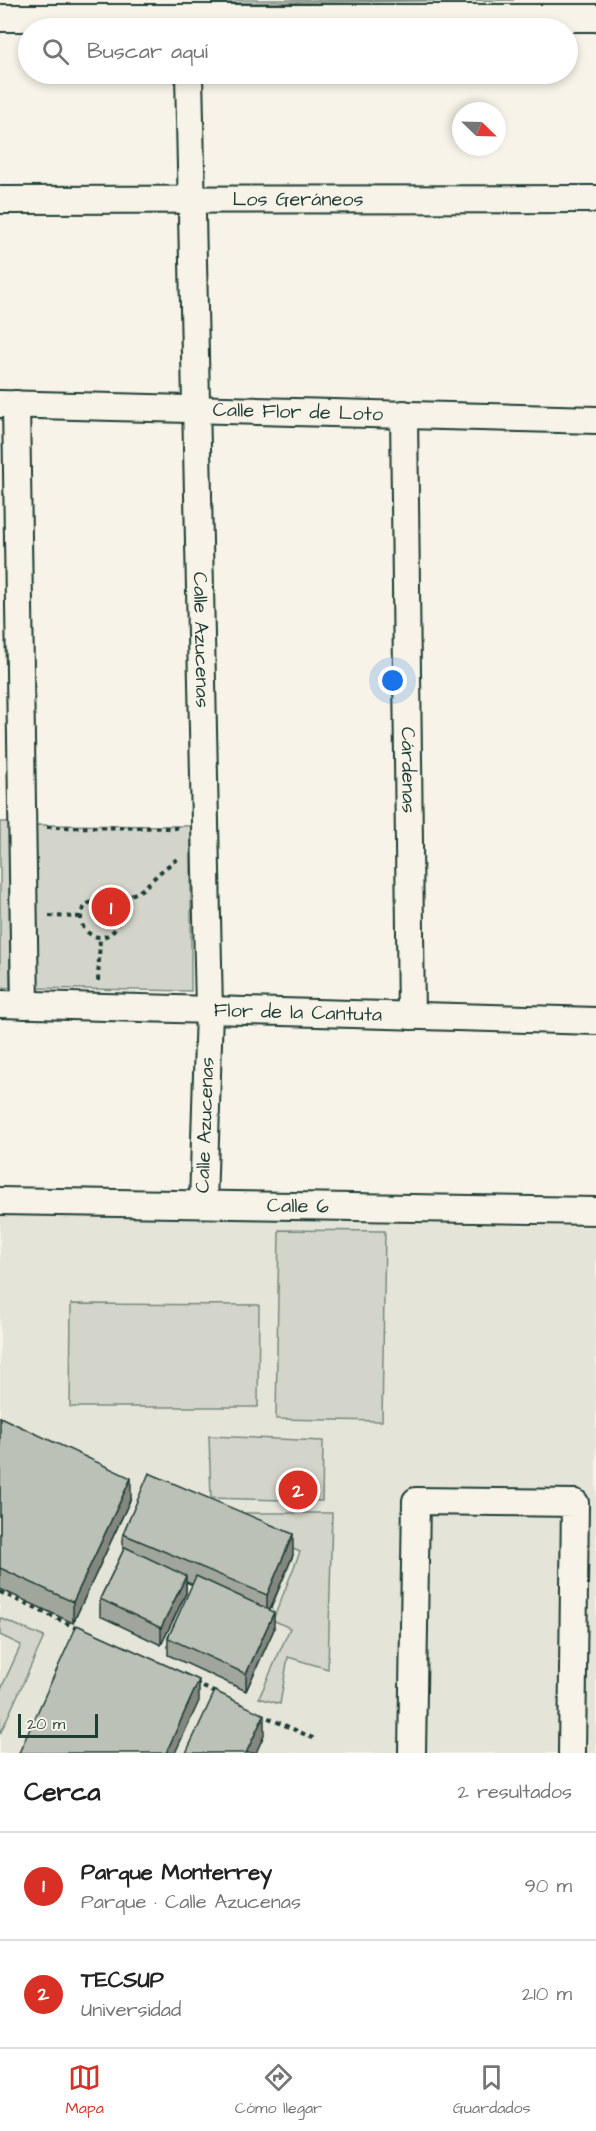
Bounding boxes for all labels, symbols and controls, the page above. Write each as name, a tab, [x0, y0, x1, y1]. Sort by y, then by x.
search box	[18, 18, 578, 84]
icon: search	[39, 35, 72, 68]
text: Buscar aquí	[87, 36, 208, 67]
north arrow	[452, 102, 506, 156]
street label: Los Geráneos	[232, 185, 364, 214]
street label: Calle Flor de Loto	[212, 396, 383, 428]
street label: Calle Azucenas	[186, 572, 217, 708]
your location	[378, 666, 407, 695]
street label: Cárdenas	[394, 726, 423, 814]
pin: 1	[92, 884, 130, 930]
street label: Flor de la Cantuta	[213, 996, 383, 1029]
street label: Calle Azucenas	[189, 1057, 221, 1193]
street label: Calle 6	[267, 1191, 330, 1221]
pin: 2	[278, 1468, 318, 1512]
scale bar	[18, 1711, 98, 1738]
text: 20 m	[27, 1713, 65, 1735]
text: Cerca	[24, 1774, 101, 1810]
text: 2 resultados	[458, 1778, 572, 1806]
text: Parque Monterrey	[81, 1857, 272, 1888]
text: 1	[42, 1872, 45, 1900]
text: 90 m	[524, 1872, 572, 1900]
text: Parque · Calle Azucenas	[81, 1888, 301, 1916]
text: TECSUP	[81, 1965, 164, 1996]
text: 2	[38, 1980, 49, 2008]
text: 210 m	[522, 1980, 572, 2008]
text: Universidad	[81, 1996, 181, 2024]
tab: Mapa	[65, 2061, 104, 2119]
tab: Cómo llegar	[235, 2061, 322, 2119]
tab: Guardados	[453, 2061, 531, 2119]

